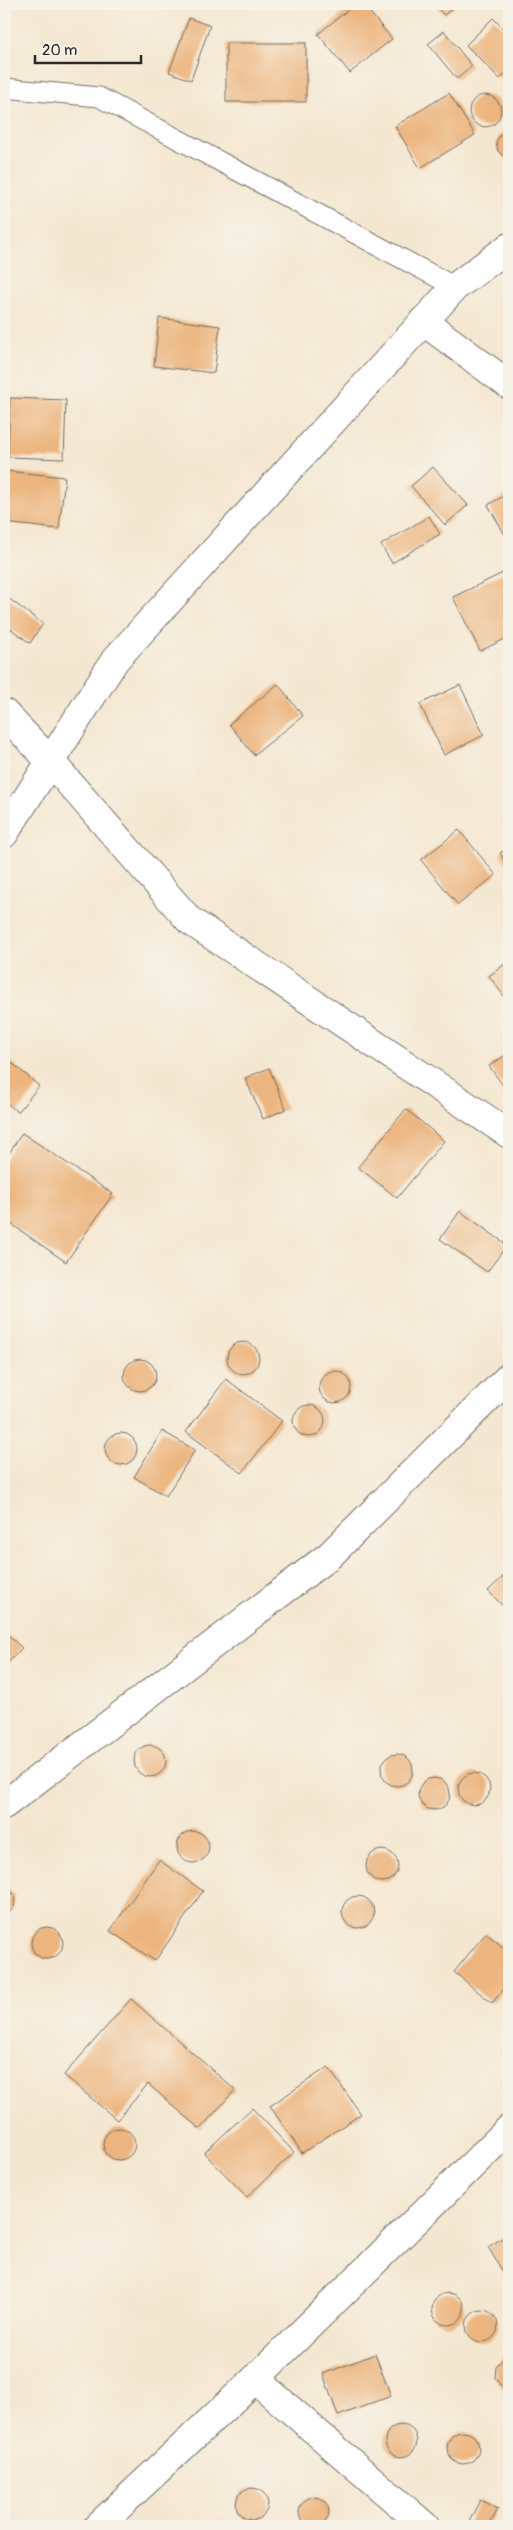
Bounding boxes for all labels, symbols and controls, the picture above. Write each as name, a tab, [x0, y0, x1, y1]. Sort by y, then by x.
scale bar	[35, 32, 141, 64]
text: 20 m	[42, 41, 77, 60]

